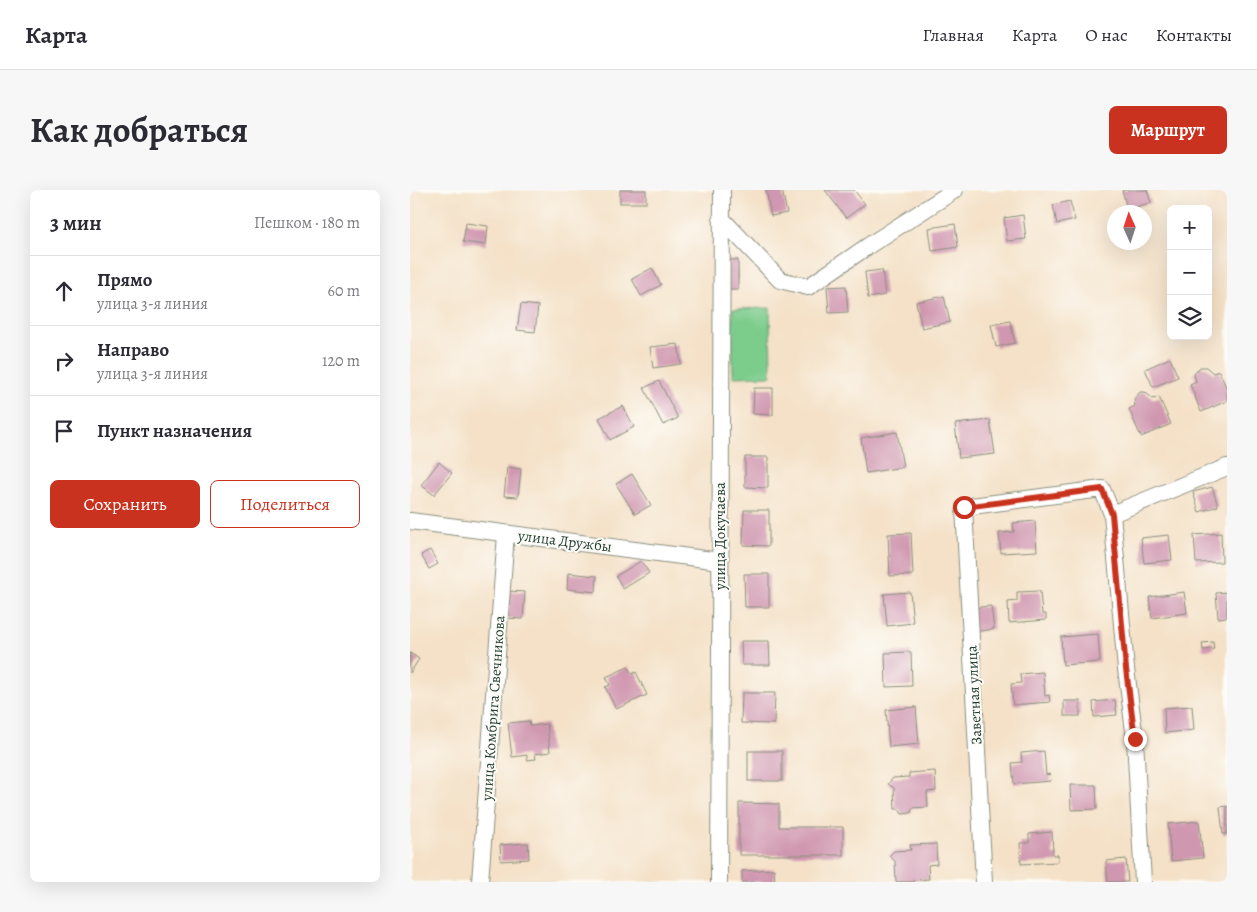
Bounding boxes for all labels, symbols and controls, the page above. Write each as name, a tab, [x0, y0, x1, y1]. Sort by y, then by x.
text: Карта	[25, 19, 87, 51]
text: Главная	[923, 23, 984, 47]
text: Карта	[1012, 23, 1057, 47]
text: О нас	[1085, 23, 1128, 47]
text: Контакты	[1156, 23, 1232, 47]
text: Как добраться	[30, 106, 248, 154]
button: Маршрут	[1109, 106, 1227, 154]
north arrow	[1107, 205, 1152, 250]
map controls	[1167, 205, 1212, 340]
button: +	[1167, 205, 1212, 250]
text: 3 мин	[50, 209, 102, 237]
text: Пешком · 180 m	[254, 212, 360, 234]
button: −	[1167, 250, 1212, 295]
text: Прямо	[97, 267, 152, 293]
icon: ahead	[50, 277, 78, 305]
text: 60 m	[328, 280, 360, 302]
text: улица 3-я линия	[97, 293, 208, 315]
button: layers	[1167, 295, 1212, 340]
text: Направо	[97, 337, 169, 363]
icon: right	[50, 347, 78, 375]
text: 120 m	[322, 350, 360, 372]
text: улица 3-я линия	[97, 363, 208, 385]
icon: arrive	[50, 417, 78, 445]
text: Пункт назначения	[97, 418, 252, 444]
button: Сохранить	[50, 480, 200, 528]
button: Поделиться	[210, 480, 360, 528]
street label: улица Докучаева	[710, 482, 730, 591]
route start	[953, 496, 976, 519]
street label: улица Дружбы	[516, 525, 613, 557]
street label: улица Комбрига Свечникова	[476, 615, 509, 802]
street label: Заветная улица	[961, 645, 987, 745]
route end	[1124, 728, 1147, 751]

